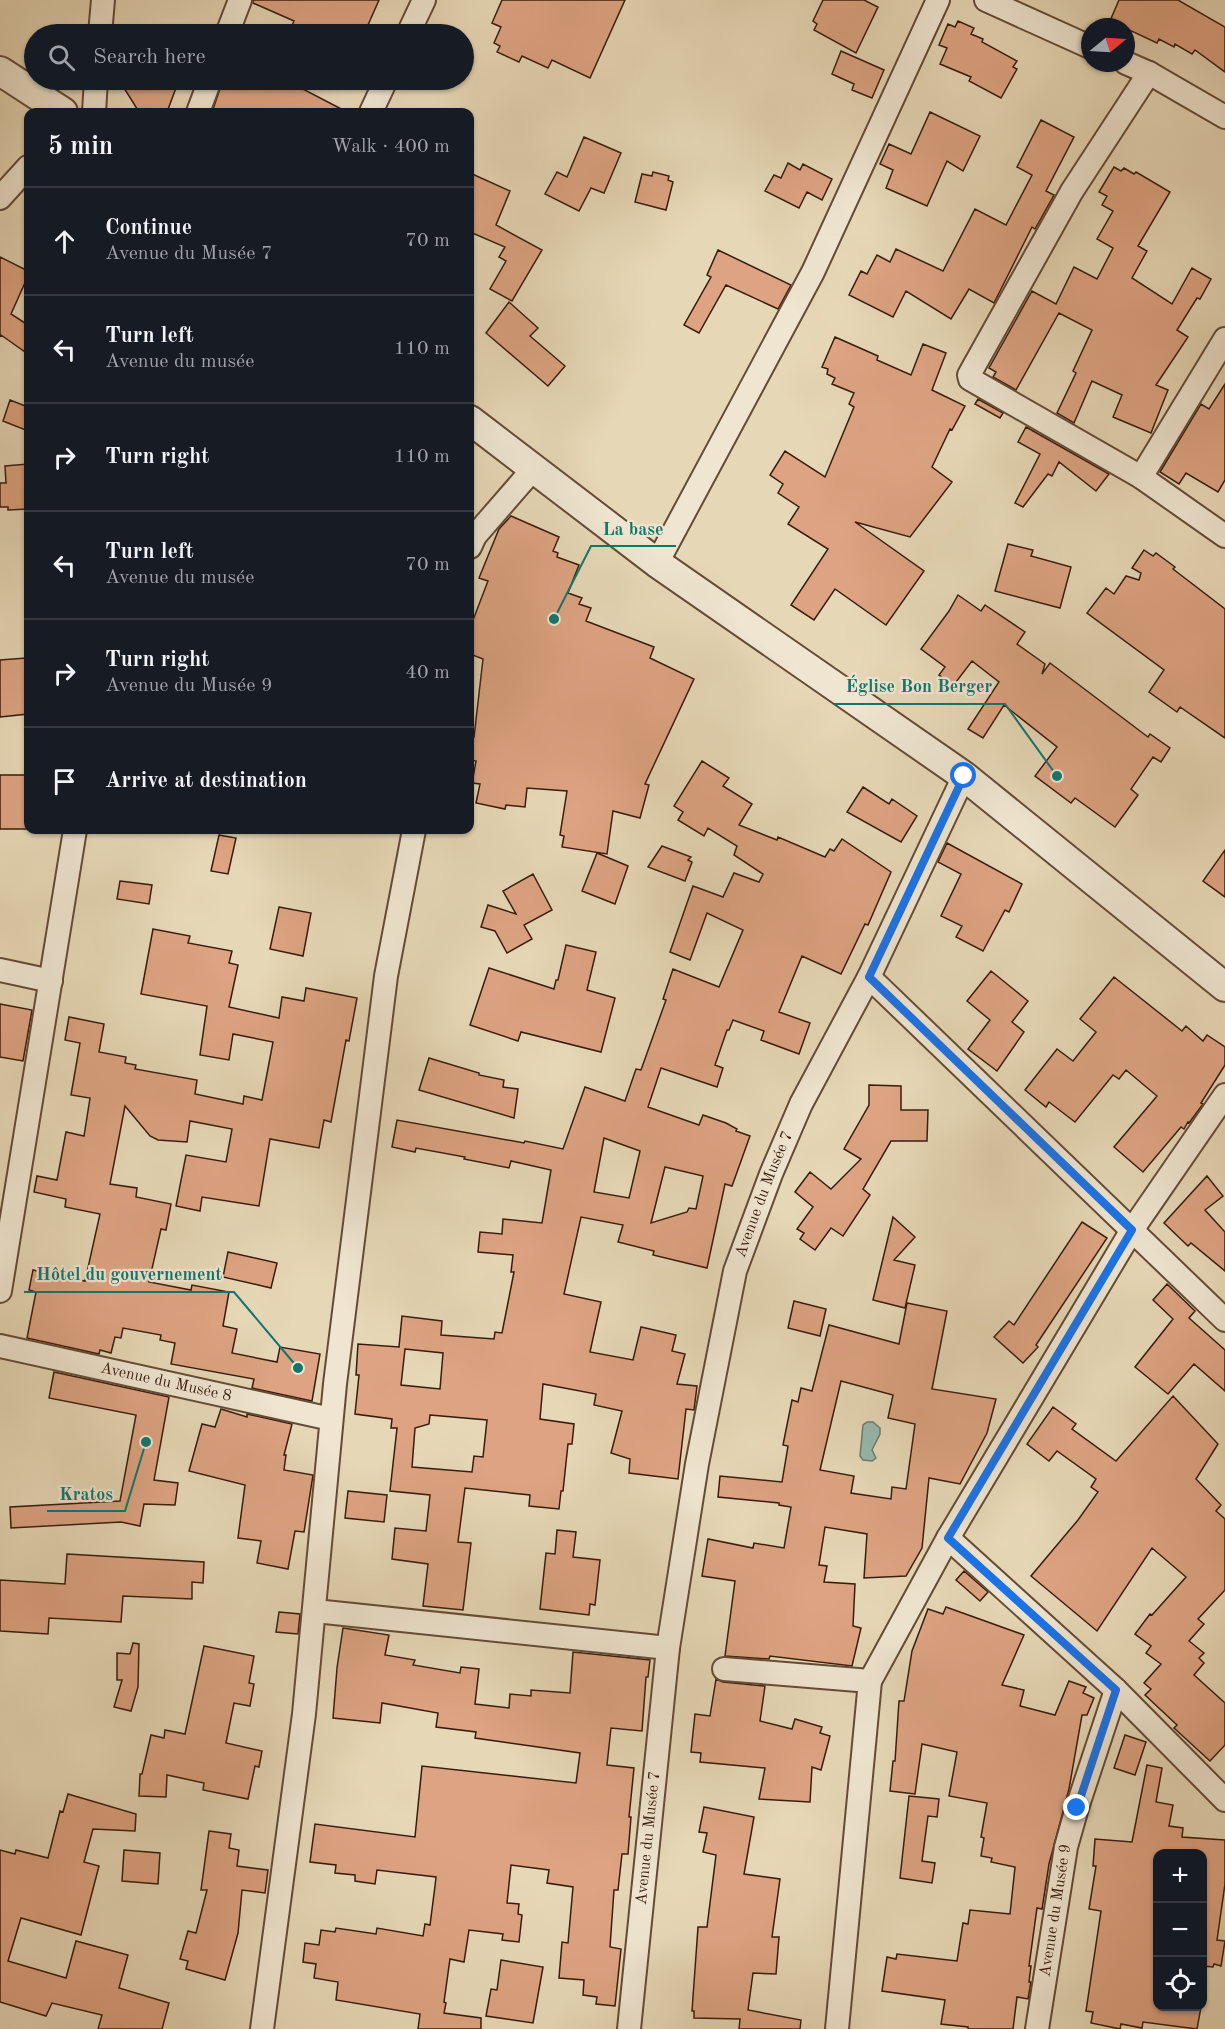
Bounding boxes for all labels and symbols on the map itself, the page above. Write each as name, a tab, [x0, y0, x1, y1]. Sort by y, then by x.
north arrow	[1081, 18, 1135, 72]
callout: La base	[591, 510, 676, 546]
text: La base	[602, 521, 664, 539]
callout: Église Bon Berger	[834, 668, 1005, 704]
text: Église Bon Berger	[846, 674, 993, 696]
route start	[950, 762, 976, 788]
street label: Avenue du Musée 7	[733, 1129, 796, 1260]
callout: Hôtel du gouvernement	[24, 1256, 234, 1292]
text: Hôtel du gouvernement	[36, 1266, 222, 1284]
street label: Avenue du Musée 8	[99, 1360, 233, 1405]
callout: Kratos	[47, 1475, 125, 1511]
text: Kratos	[59, 1486, 113, 1504]
street label: Avenue du Musée 7	[634, 1770, 663, 1906]
route end	[1063, 1794, 1089, 1820]
street label: Avenue du Musée 9	[1037, 1843, 1074, 1978]

